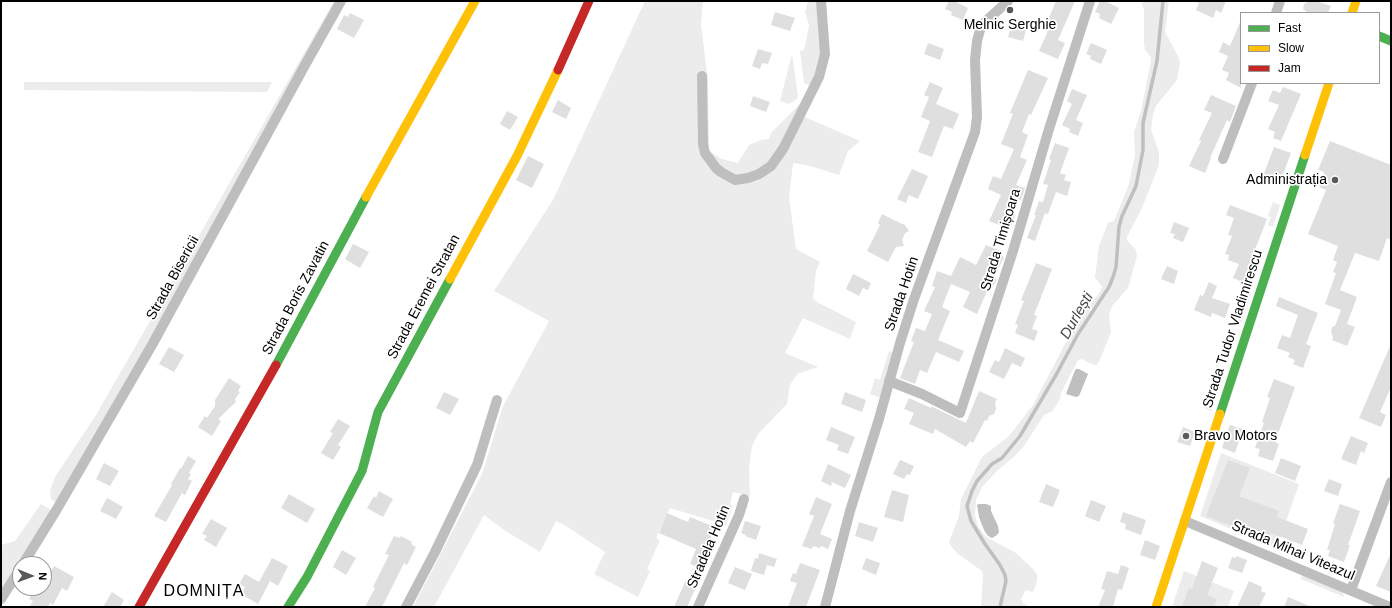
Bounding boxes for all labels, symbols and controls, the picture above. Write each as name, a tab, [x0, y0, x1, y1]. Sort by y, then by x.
marker: Melnic Serghie	[1005, 5, 1015, 15]
legend	[1240, 12, 1380, 84]
place label: Melnic Serghie	[964, 17, 1056, 33]
text: Fast	[1278, 21, 1301, 35]
text: Slow	[1278, 41, 1304, 55]
text: Jam	[1278, 61, 1301, 75]
place label: Administrația	[1246, 172, 1327, 188]
marker: Administrația	[1330, 175, 1340, 185]
street label: Strada Timișoara	[977, 187, 1025, 293]
street label: Strada Eremei Stratan	[384, 232, 464, 362]
street label: Strada Bisericii	[143, 233, 203, 323]
street label: Strada Boris Zavatin	[259, 238, 333, 358]
street label: Strada Tudor Vladimirescu	[1199, 248, 1267, 410]
street label: Strada Hotin	[881, 254, 923, 334]
water label: Durlești	[1056, 289, 1098, 343]
place label: Bravo Motors	[1194, 428, 1277, 444]
marker: Bravo Motors	[1181, 431, 1191, 441]
street label: Stradela Hotin	[684, 503, 734, 591]
street label: Strada Mihai Viteazul	[1229, 517, 1357, 585]
north arrow	[12, 556, 52, 596]
text: N	[37, 572, 49, 580]
district label: DOMNIȚA	[164, 582, 244, 602]

